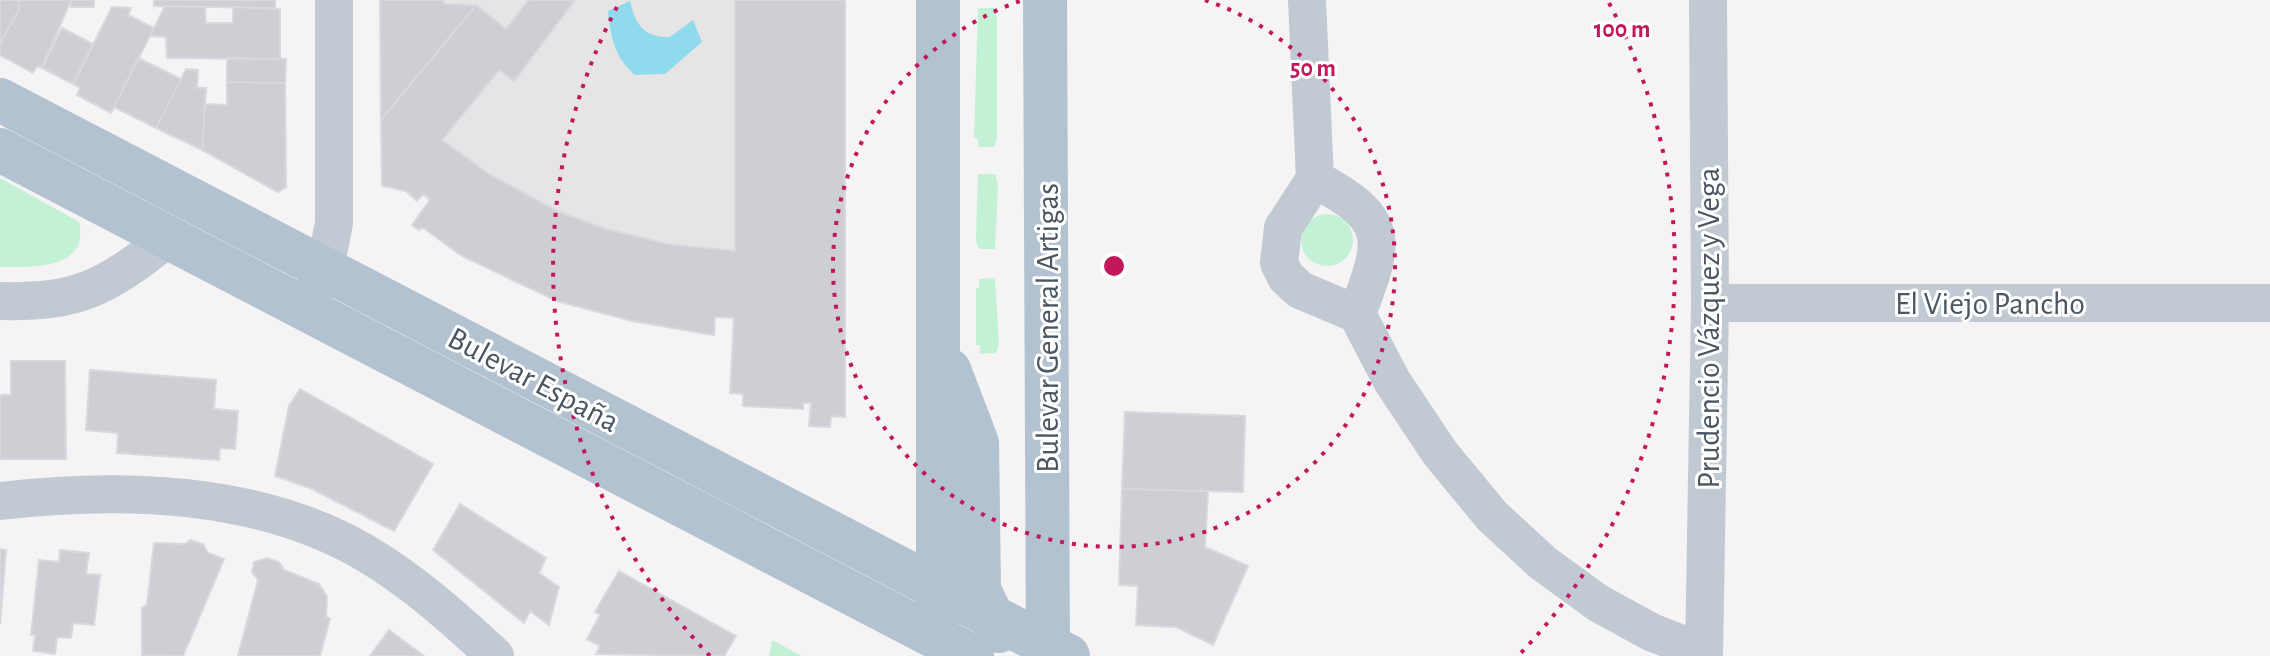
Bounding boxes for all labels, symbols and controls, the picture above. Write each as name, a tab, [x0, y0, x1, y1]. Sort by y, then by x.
text: 100 m	[1594, 18, 1650, 42]
text: 50 m	[1290, 57, 1336, 81]
street label: Prudencio Vázquez y Vega	[1693, 167, 1725, 489]
street label: Bulevar General Artigas	[1032, 183, 1064, 473]
centre of rings	[1100, 252, 1128, 280]
street label: El Viejo Pancho	[1895, 288, 2085, 320]
street label: Bulevar España	[443, 321, 624, 438]

